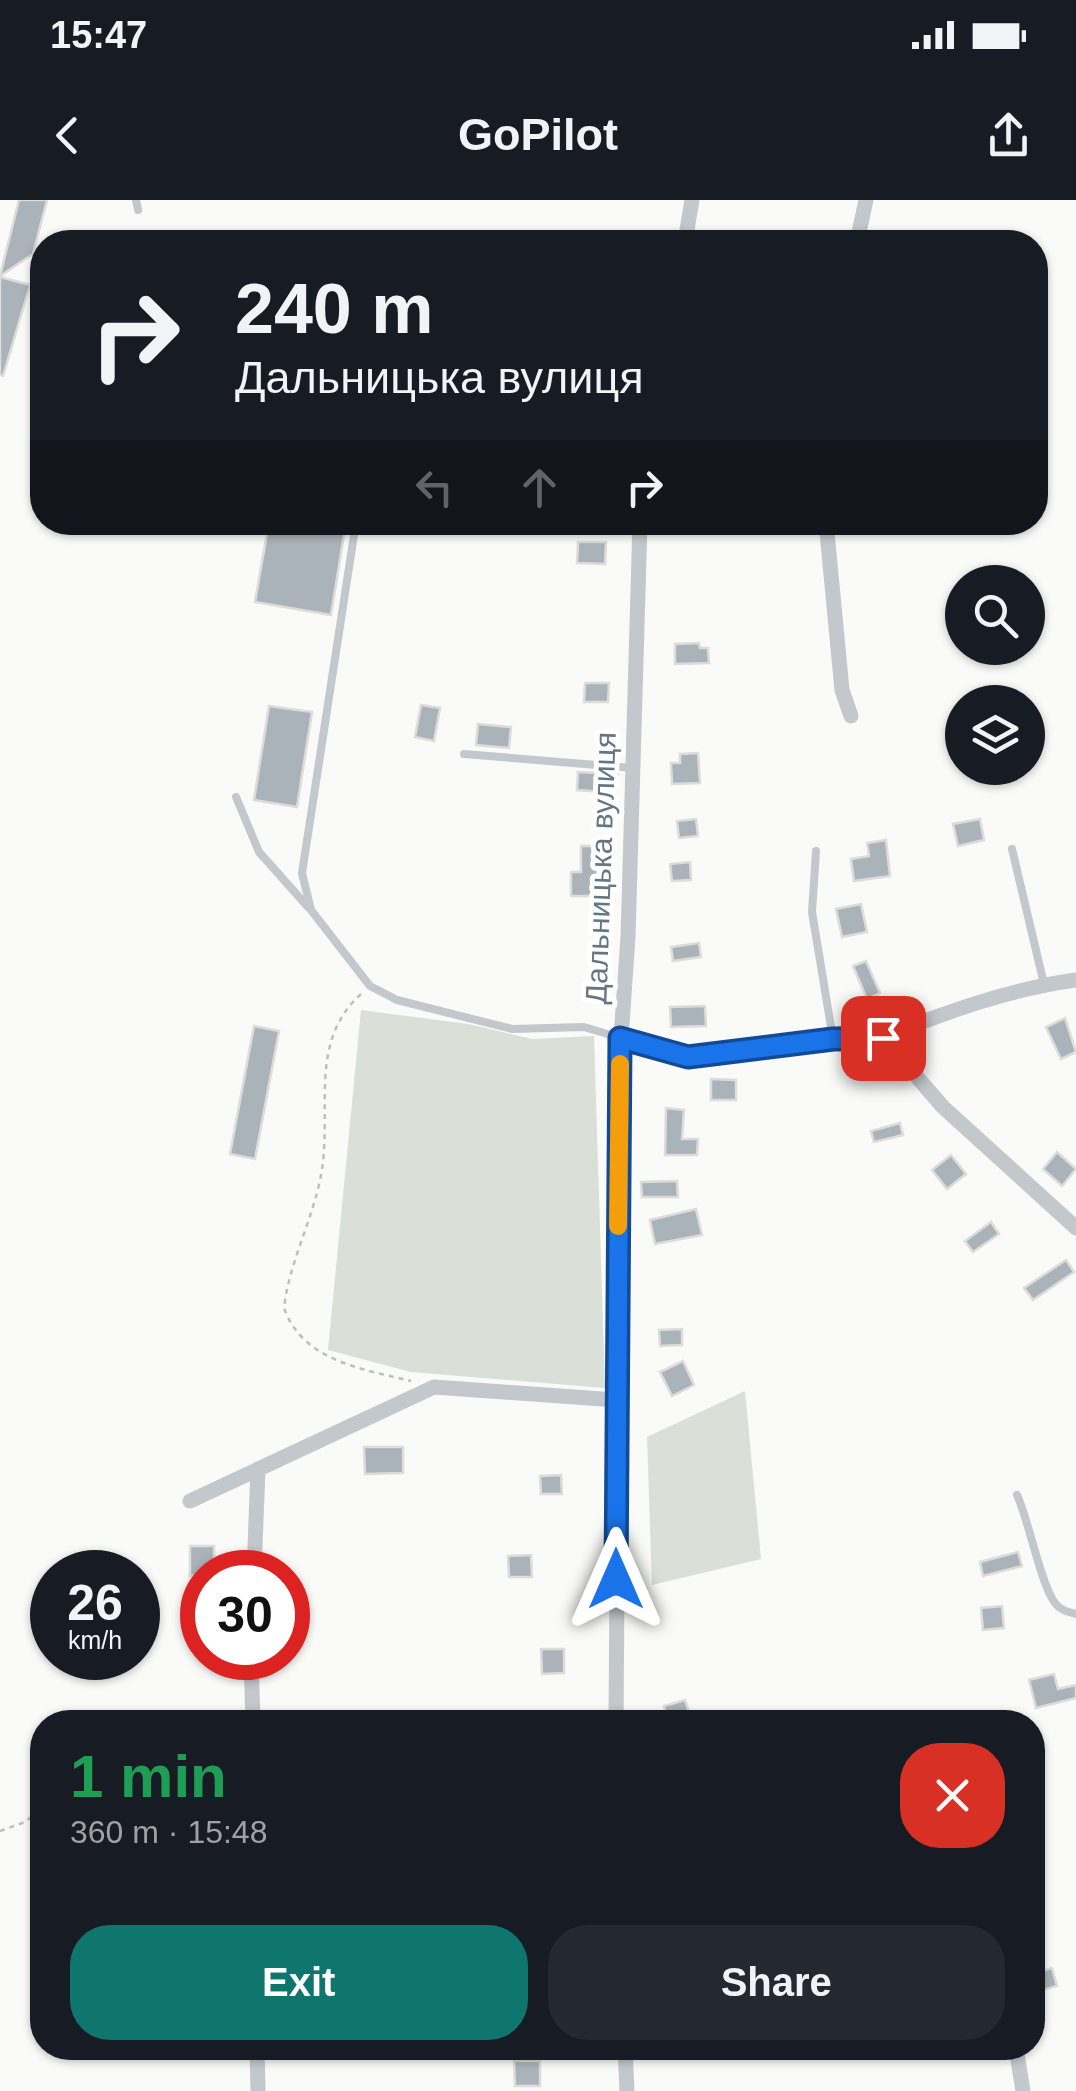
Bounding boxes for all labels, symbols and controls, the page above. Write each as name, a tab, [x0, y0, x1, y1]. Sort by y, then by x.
text: 15:47	[50, 14, 147, 56]
icon: back	[40, 108, 95, 163]
icon: share	[981, 108, 1036, 163]
text: GoPilot	[458, 109, 618, 160]
icon: right	[70, 270, 200, 400]
text: 240 m	[235, 270, 433, 348]
text: Дальницька вулиця	[235, 352, 644, 403]
icon: left	[407, 460, 462, 515]
icon: ahead	[512, 460, 567, 515]
icon: right	[617, 460, 672, 515]
map controls	[945, 565, 1045, 785]
button: search	[945, 565, 1045, 665]
button: layers	[945, 685, 1045, 785]
street label: Дальницька вулиця	[579, 731, 622, 1005]
pin	[841, 996, 926, 1081]
icon: arrive	[856, 1011, 911, 1066]
position arrow	[564, 1527, 668, 1631]
speed limit sign: 30	[180, 1550, 310, 1680]
text: 26	[67, 1575, 123, 1631]
text: km/h	[68, 1626, 122, 1654]
text: 1 min	[70, 1743, 227, 1810]
button: close	[900, 1743, 1005, 1848]
text: 360 m · 15:48	[70, 1814, 267, 1850]
button: Exit	[70, 1925, 528, 2040]
button: Share	[548, 1925, 1005, 2040]

